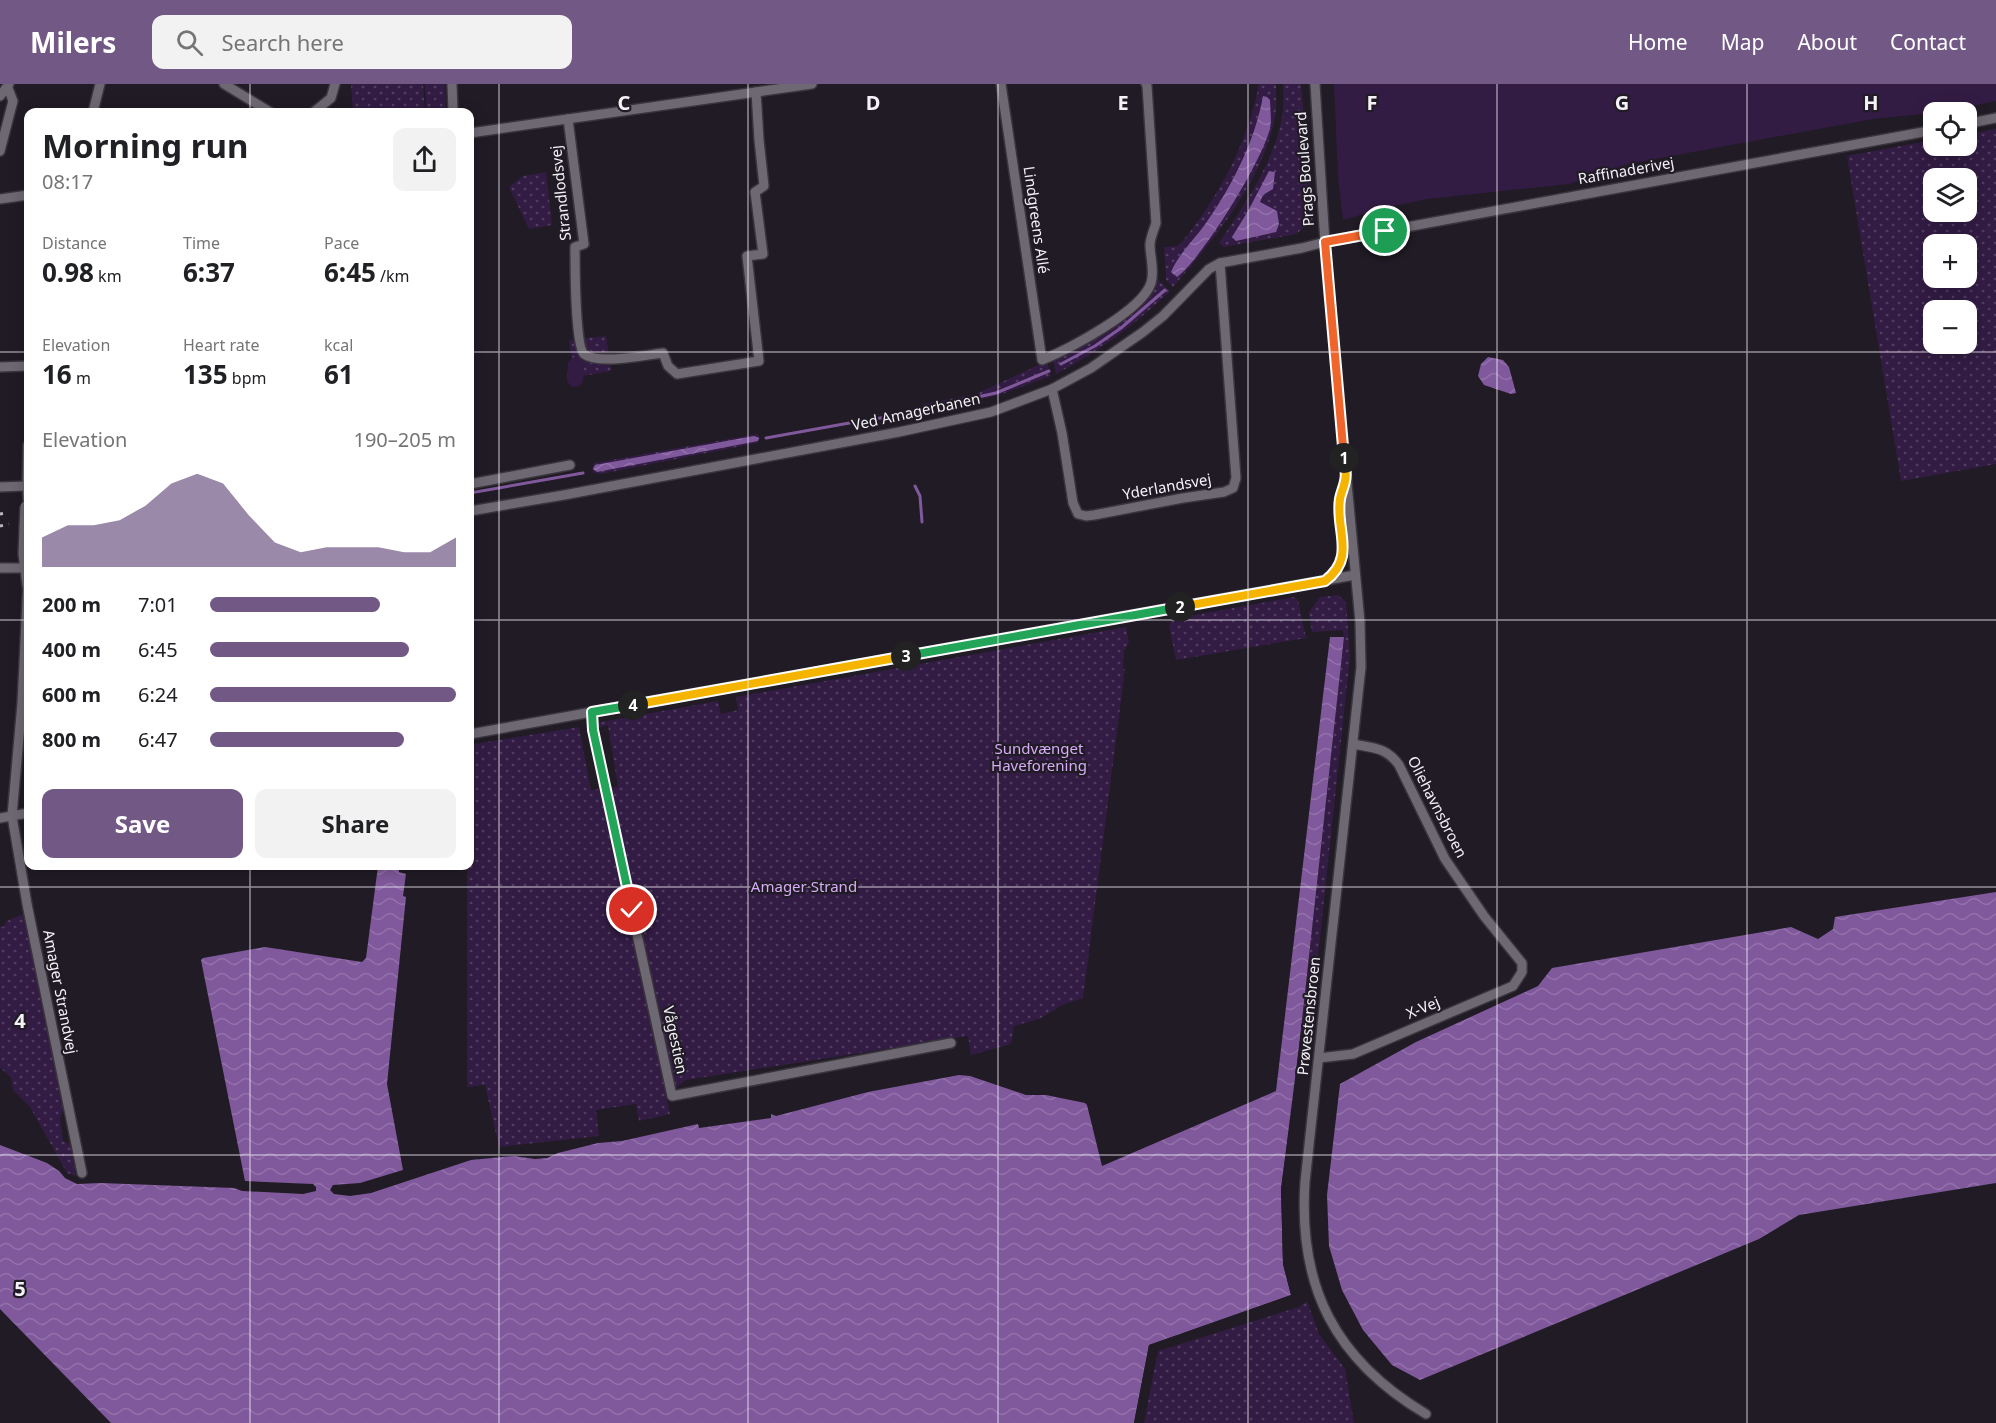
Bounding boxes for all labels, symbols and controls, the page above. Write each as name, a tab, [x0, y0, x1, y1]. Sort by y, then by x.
search box	[152, 15, 572, 69]
text: Milers	[30, 23, 116, 61]
icon: search	[173, 26, 206, 59]
text: Search here	[221, 27, 344, 57]
text: Home	[1628, 28, 1688, 56]
text: Map	[1721, 28, 1764, 56]
text: About	[1797, 28, 1857, 56]
text: Contact	[1890, 28, 1966, 56]
text: C	[618, 89, 631, 116]
text: D	[866, 89, 880, 116]
text: E	[1117, 89, 1129, 116]
text: F	[1367, 89, 1377, 116]
text: G	[1615, 89, 1629, 116]
text: H	[1863, 89, 1879, 116]
map controls	[1923, 102, 1977, 354]
button: locate	[1923, 102, 1977, 156]
street label: Prags Boulevard	[1290, 111, 1318, 227]
text: Morning run	[42, 123, 248, 168]
button: share	[393, 128, 456, 191]
street label: Strandlodsvej	[545, 144, 575, 242]
street label: Raffinaderivej	[1576, 152, 1675, 188]
street label: Lindgreens Allé	[1020, 165, 1054, 275]
text: 08:17	[42, 168, 93, 195]
button: layers	[1923, 168, 1977, 222]
pin	[1359, 205, 1410, 256]
icon: arrive	[1368, 214, 1401, 247]
text: Distance	[42, 232, 107, 254]
text: Time	[183, 232, 220, 254]
text: Pace	[324, 232, 359, 254]
button: +	[1923, 234, 1977, 288]
text: 0.98	[42, 254, 94, 290]
text: 6:37	[183, 254, 235, 290]
text: 6:45	[324, 254, 376, 290]
text: km	[94, 265, 122, 287]
text: /km	[376, 265, 410, 287]
button: −	[1923, 300, 1977, 354]
text: Elevation	[42, 334, 110, 356]
text: Heart rate	[183, 334, 259, 356]
text: kcal	[324, 334, 353, 356]
text: 16	[42, 356, 72, 392]
text: 135	[183, 356, 228, 392]
text: 61	[324, 356, 354, 392]
text: m	[72, 367, 91, 389]
text: bpm	[228, 367, 266, 389]
street label: Ved Amagerbanen	[850, 388, 982, 434]
text: Elevation	[42, 426, 127, 453]
text: 190–205 m	[353, 426, 456, 453]
pin: 1	[1329, 443, 1359, 473]
text: 1	[1339, 447, 1349, 469]
street label: Yderlandsvej	[1121, 468, 1213, 504]
text: 200 m	[42, 591, 101, 618]
text: 7:01	[138, 591, 178, 618]
pin: 2	[1165, 592, 1195, 622]
text: 2	[1175, 596, 1185, 618]
text: 400 m	[42, 636, 101, 663]
text: 6:45	[138, 636, 178, 663]
pin: 3	[891, 641, 921, 671]
text: 3	[901, 645, 911, 667]
text: 600 m	[42, 681, 101, 708]
text: 6:24	[138, 681, 178, 708]
pin: 4	[618, 690, 648, 720]
text: 4	[628, 694, 638, 716]
text: 800 m	[42, 726, 101, 753]
text: 6:47	[138, 726, 178, 753]
park label: Sundvænget Haveforening	[991, 738, 1087, 775]
street label: Oliehavnsbroen	[1404, 752, 1472, 861]
button: Save	[42, 789, 243, 858]
button: Share	[255, 789, 456, 858]
park label: Amager Strand	[751, 876, 857, 896]
pin	[606, 884, 657, 935]
icon: check	[615, 893, 648, 926]
street label: Amager Strandvej	[39, 928, 83, 1056]
street label: Prøvestensbroen	[1292, 956, 1324, 1076]
street label: X-Vej	[1403, 991, 1442, 1023]
street label: Vågestien	[659, 1004, 693, 1076]
text: 4	[14, 1007, 26, 1034]
text: 5	[14, 1275, 26, 1302]

